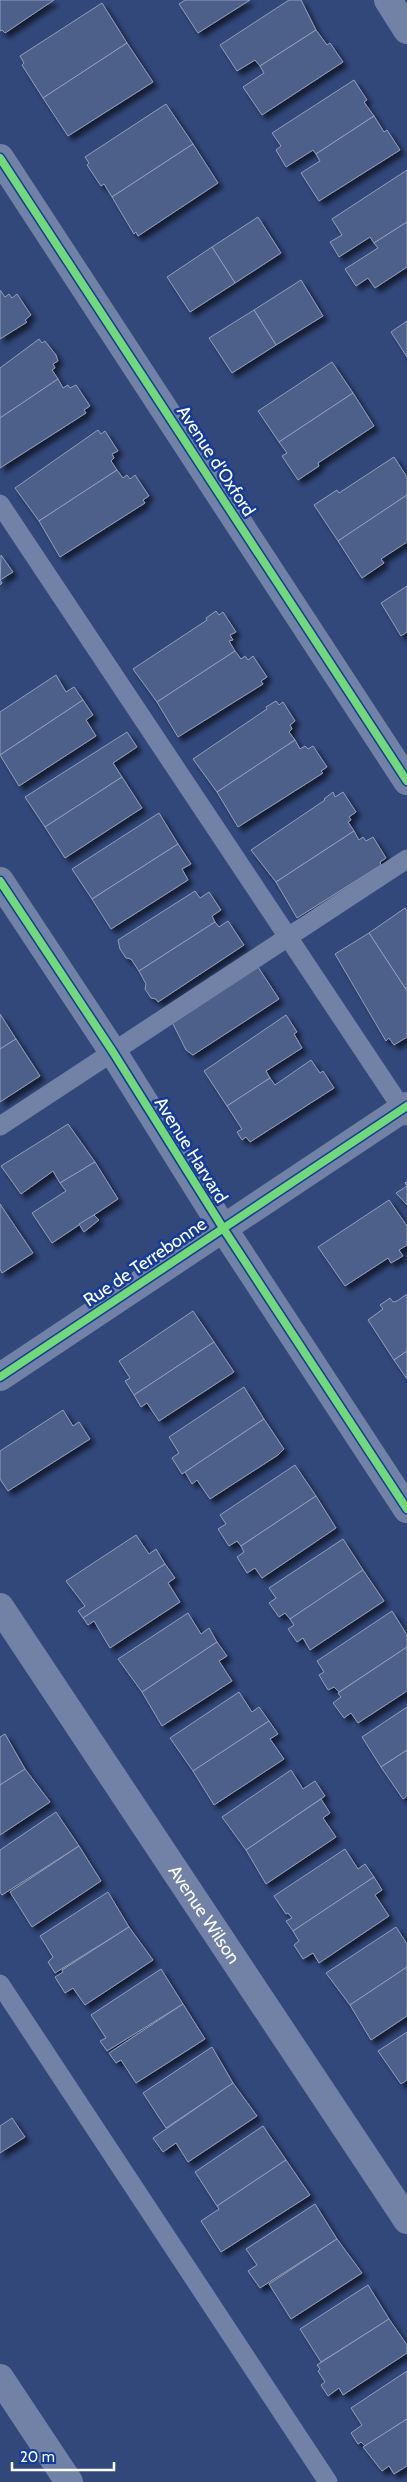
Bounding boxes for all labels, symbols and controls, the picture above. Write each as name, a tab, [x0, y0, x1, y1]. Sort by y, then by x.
street label: Avenue d'Oxford	[172, 402, 260, 520]
street label: Avenue Harvard	[150, 1093, 232, 1207]
street label: Rue de Terrebonne	[79, 1213, 211, 1311]
street label: Avenue Wilson	[164, 1861, 245, 1968]
scale bar	[12, 2440, 115, 2472]
text: 20 m	[20, 2448, 55, 2466]

